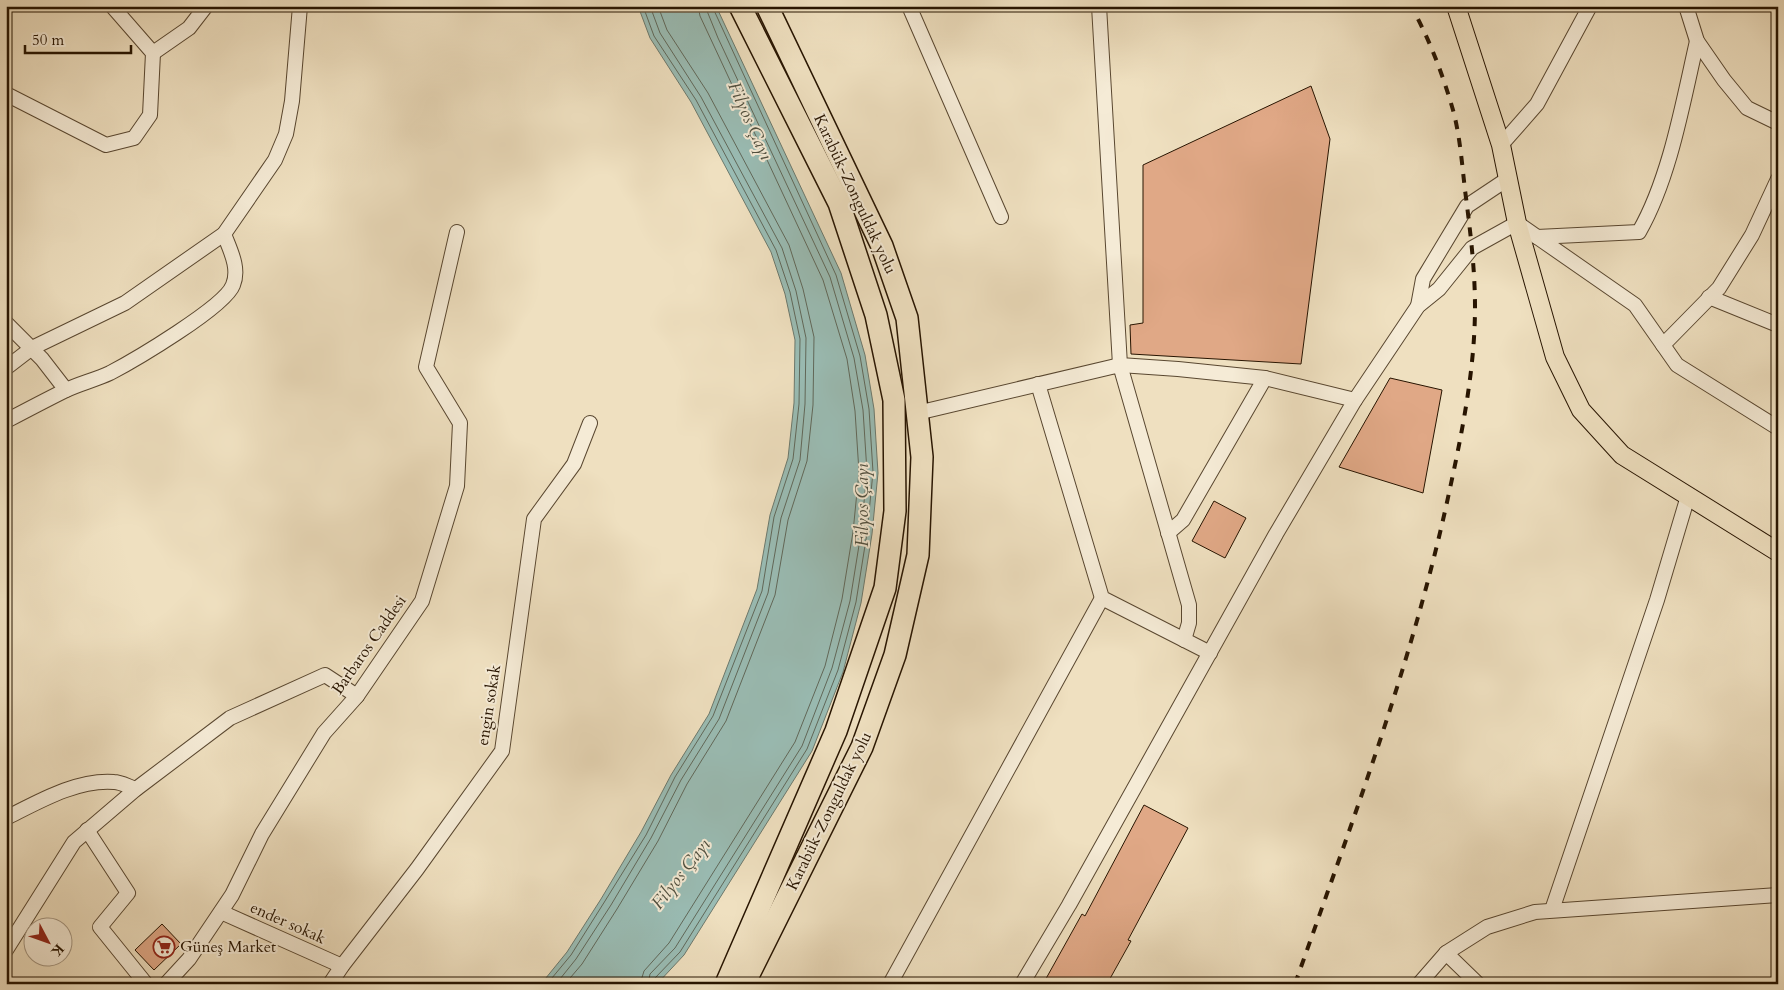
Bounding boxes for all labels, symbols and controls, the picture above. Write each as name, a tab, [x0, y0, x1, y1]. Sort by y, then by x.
scale bar	[25, 22, 131, 54]
text: 50 m	[32, 30, 64, 50]
water label: Filyos Çayı	[722, 78, 778, 164]
street label: Karabük-Zonguldak yolu	[808, 111, 902, 278]
water label: Filyos Çayı	[850, 463, 875, 547]
street label: Barbaros Caddesi	[327, 591, 412, 699]
street label: engin sokak	[472, 663, 506, 747]
street label: Karabük-Zonguldak yolu	[781, 728, 877, 894]
water label: Filyos Çayı	[646, 833, 717, 915]
street label: ender sokak	[247, 897, 330, 950]
north arrow	[22, 918, 72, 968]
supermarket icon: Güneş Market	[152, 935, 176, 959]
place label: Güneş Market	[180, 936, 276, 958]
text: K	[46, 940, 68, 961]

